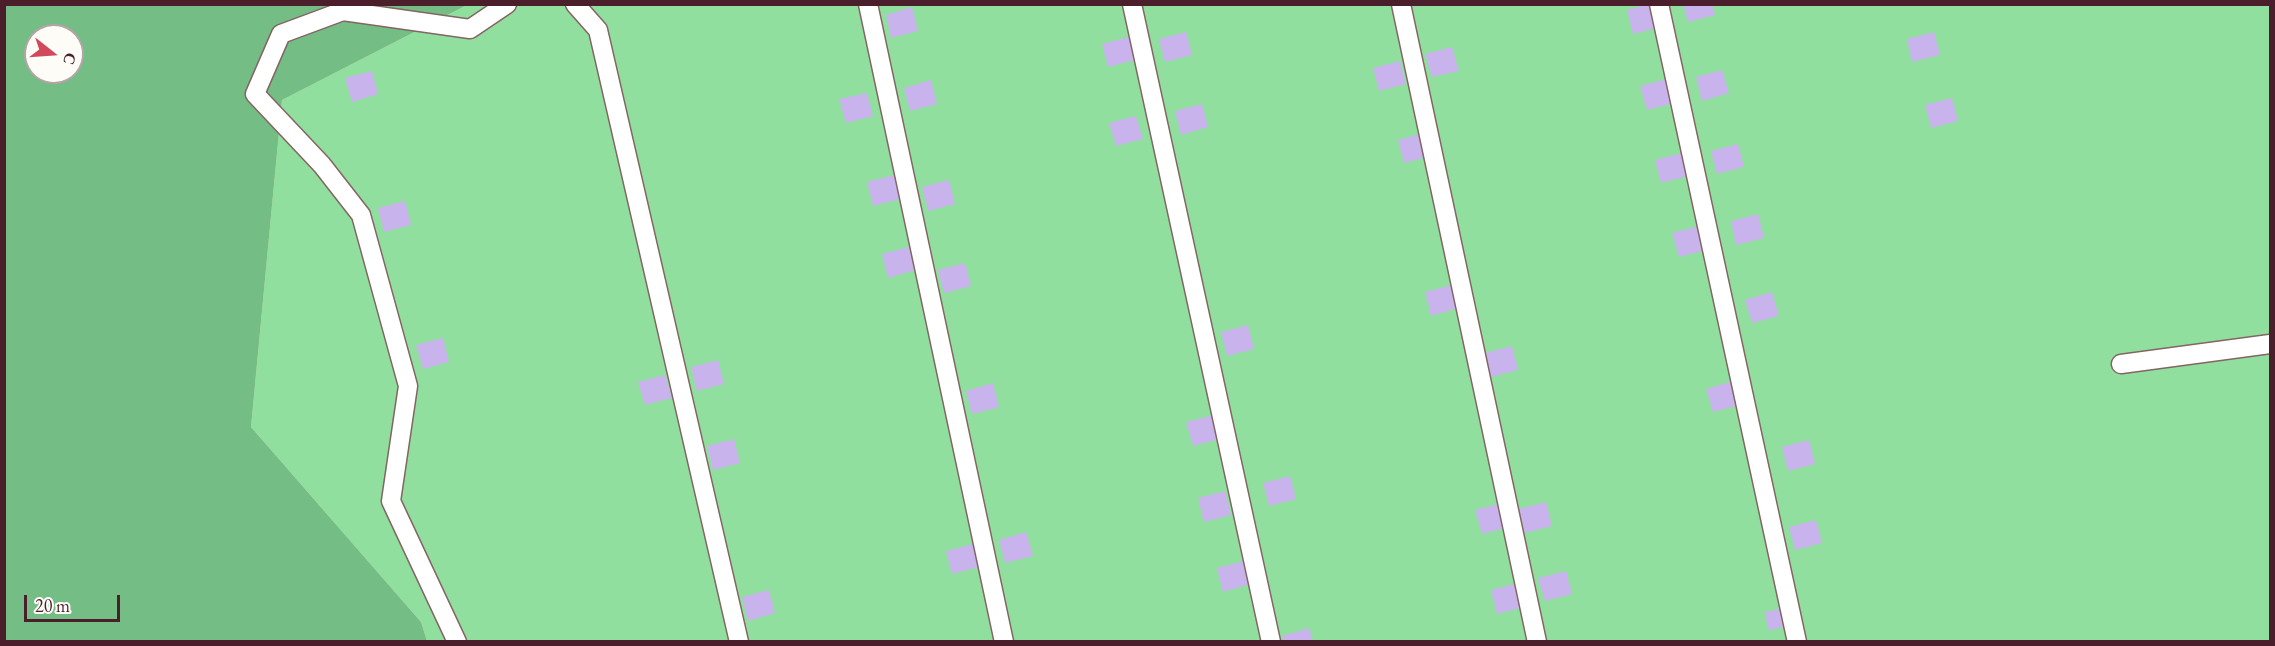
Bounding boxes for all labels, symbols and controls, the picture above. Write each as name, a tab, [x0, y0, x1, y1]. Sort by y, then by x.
north arrow	[24, 24, 84, 84]
text: С	[58, 50, 81, 67]
scale bar	[27, 583, 123, 621]
text: 20 m	[35, 594, 70, 617]

